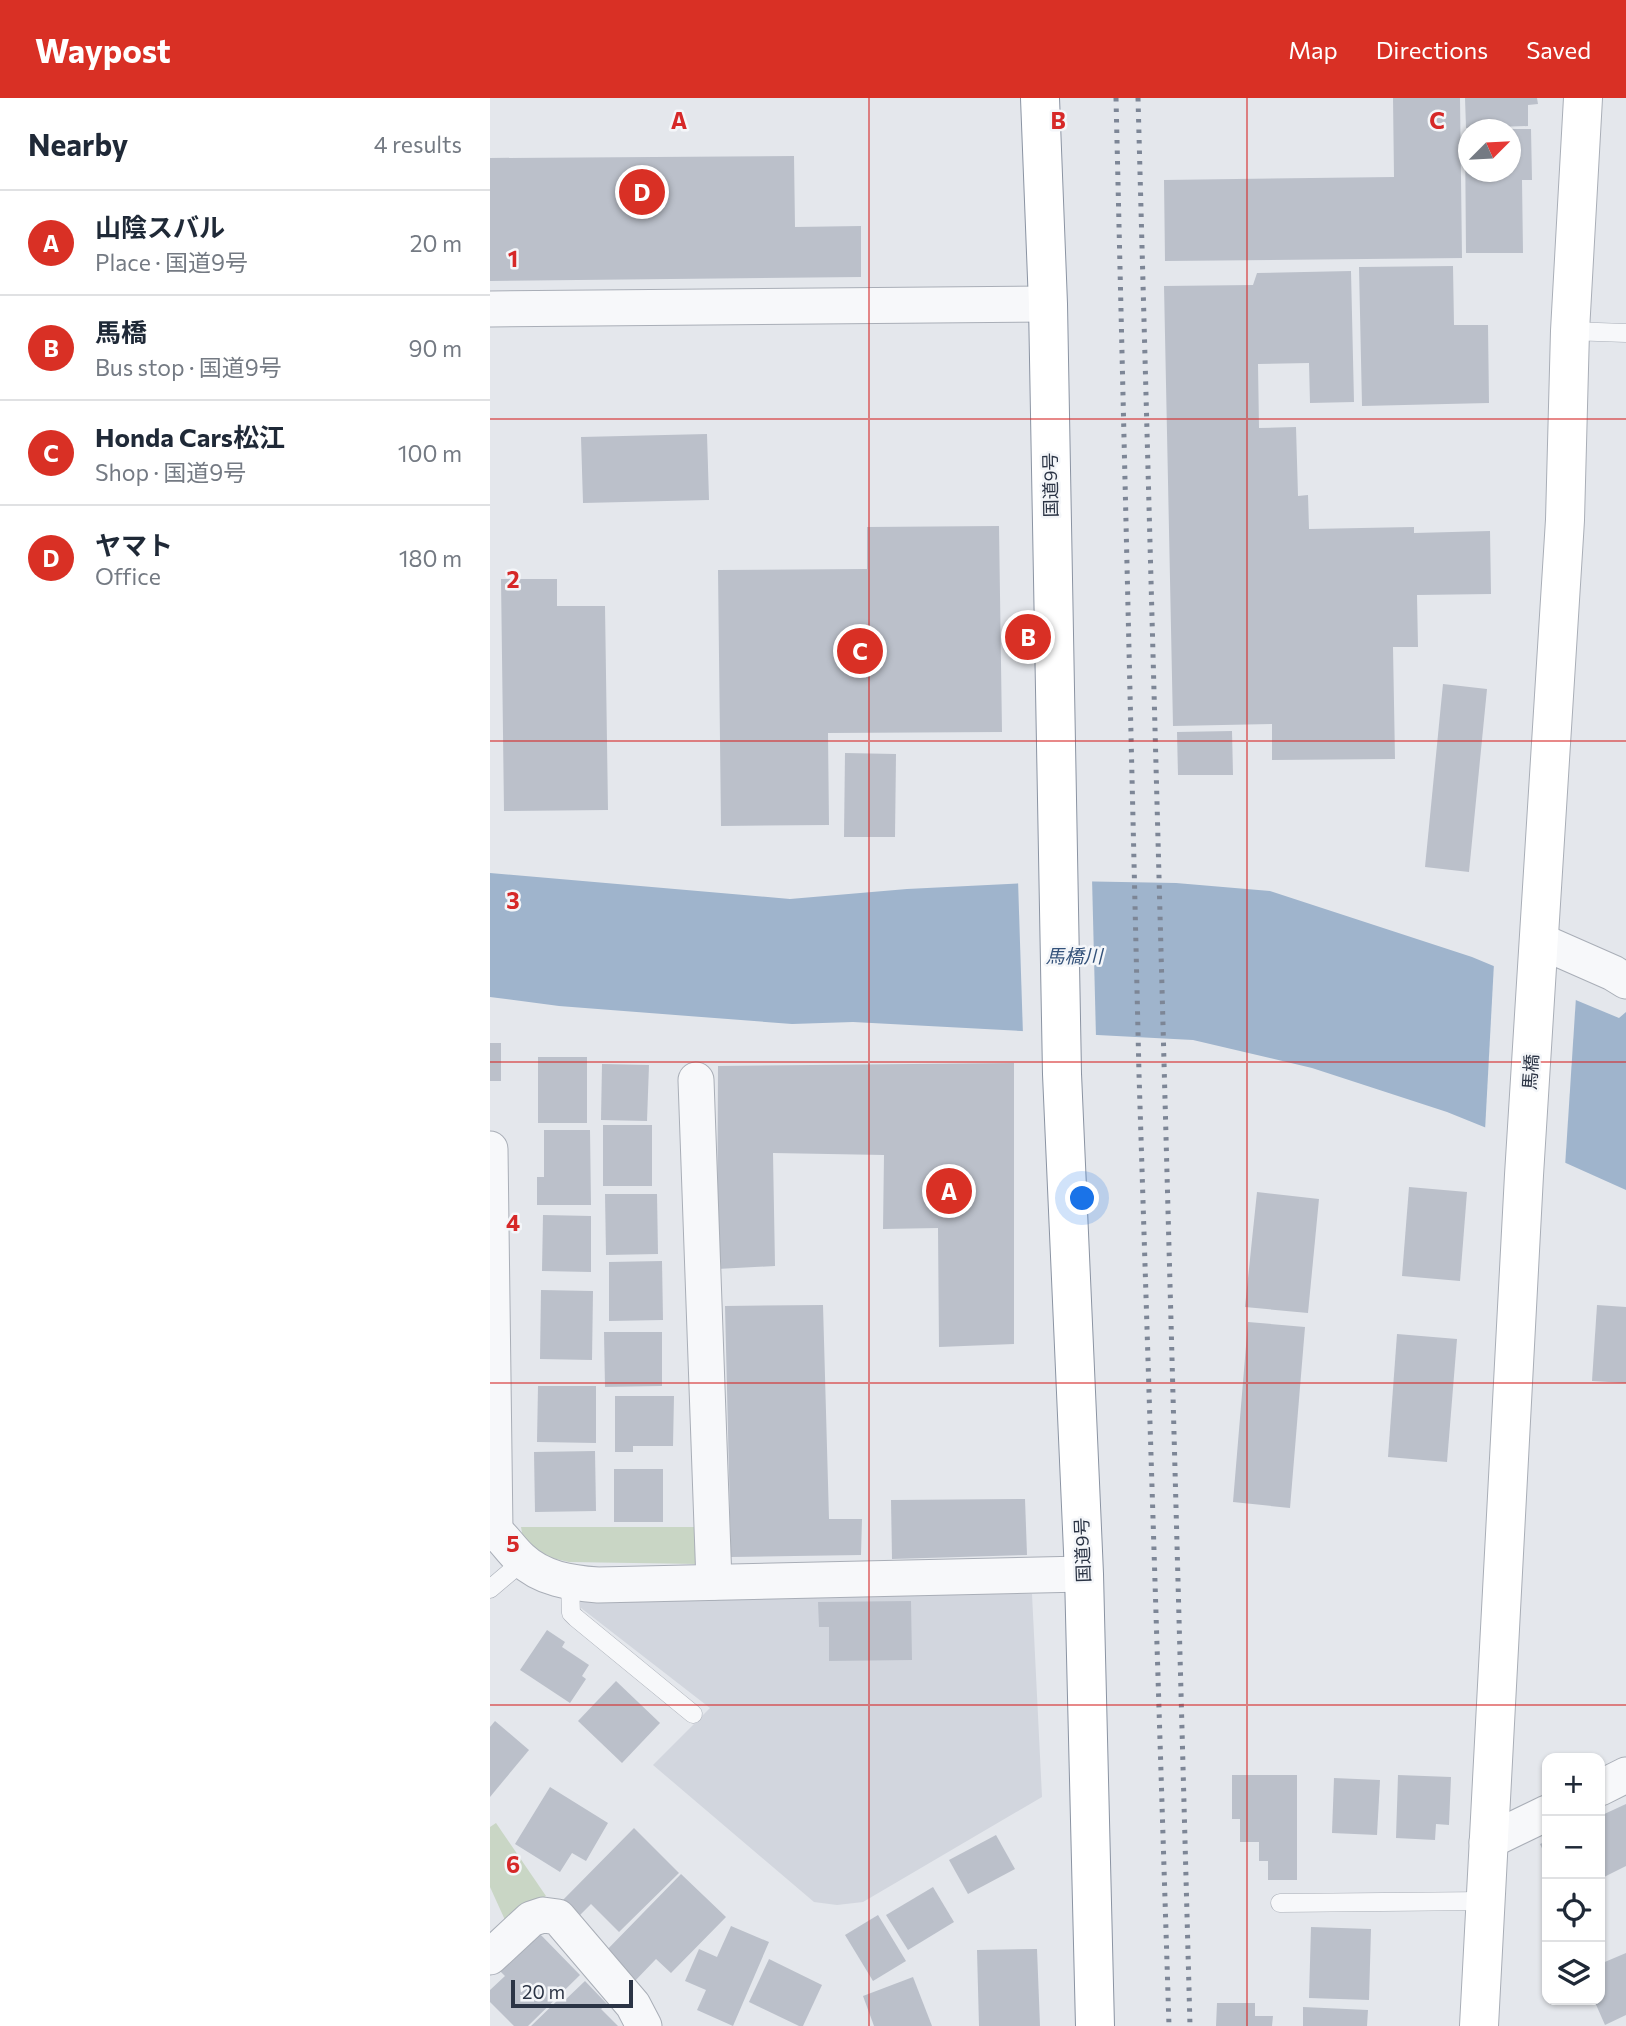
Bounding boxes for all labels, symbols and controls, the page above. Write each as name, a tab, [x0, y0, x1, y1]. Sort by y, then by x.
text: Waypost	[35, 29, 171, 70]
text: Map	[1288, 35, 1338, 64]
text: Directions	[1376, 35, 1488, 64]
text: Saved	[1526, 35, 1591, 64]
text: A	[671, 106, 688, 134]
text: B	[1050, 106, 1066, 134]
text: C	[1429, 106, 1445, 134]
north arrow	[1458, 119, 1521, 182]
text: Nearby	[28, 125, 128, 162]
text: 4 results	[374, 130, 462, 158]
pin: D	[619, 166, 665, 218]
text: 山陰スバル	[95, 211, 225, 242]
text: A	[43, 229, 59, 257]
text: 20 m	[410, 229, 462, 257]
text: 1	[508, 244, 518, 272]
text: Place · 国道9号	[95, 248, 248, 276]
text: 馬橋	[95, 316, 147, 347]
text: B	[43, 334, 59, 362]
text: 90 m	[409, 334, 462, 362]
text: Bus stop · 国道9号	[95, 353, 282, 381]
text: Honda Cars松江	[95, 421, 285, 452]
text: C	[43, 439, 59, 467]
text: 100 m	[398, 439, 462, 467]
street label: 国道9号	[1038, 452, 1062, 518]
text: Shop · 国道9号	[95, 458, 246, 486]
text: ヤマト	[95, 529, 173, 560]
text: D	[43, 544, 59, 572]
text: 180 m	[399, 544, 462, 572]
text: Office	[95, 562, 161, 590]
text: 2	[506, 565, 520, 593]
pin: B	[1005, 611, 1051, 663]
pin: C	[837, 625, 883, 677]
text: 3	[506, 886, 520, 914]
water label: 馬橋川	[1045, 944, 1104, 967]
street label: 馬橋	[1518, 1053, 1542, 1091]
pin: A	[926, 1165, 972, 1217]
your location	[1065, 1181, 1099, 1215]
text: 4	[506, 1208, 520, 1236]
street label: 国道9号	[1070, 1517, 1094, 1583]
text: 5	[506, 1529, 520, 1557]
map controls	[1542, 1753, 1605, 2005]
button: +	[1542, 1753, 1605, 1816]
button: −	[1542, 1816, 1605, 1879]
text: 6	[506, 1850, 520, 1878]
button: locate	[1542, 1879, 1605, 1942]
button: layers	[1542, 1942, 1605, 2005]
scale bar	[511, 1977, 634, 2009]
text: 20 m	[522, 1980, 565, 2003]

